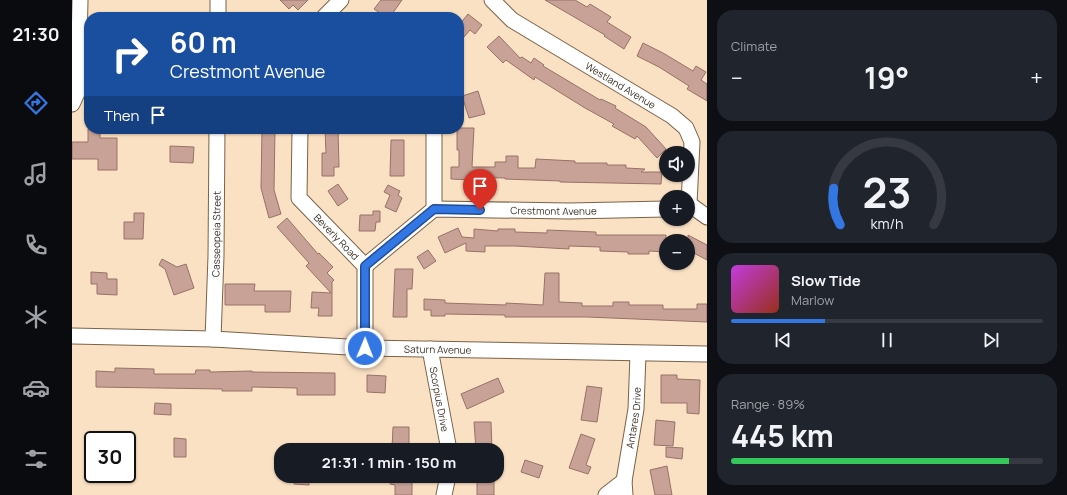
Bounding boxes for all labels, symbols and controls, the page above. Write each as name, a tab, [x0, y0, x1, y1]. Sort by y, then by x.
text: 21:30	[12, 22, 60, 46]
text: 60 m	[170, 23, 237, 61]
icon: right	[104, 28, 156, 80]
text: Climate	[731, 37, 777, 55]
text: 19°	[864, 57, 909, 98]
text: Crestmont Avenue	[170, 59, 325, 83]
street label: Westland Avenue	[583, 59, 659, 112]
text: −	[731, 63, 743, 93]
text: +	[1030, 63, 1043, 93]
icon: directions	[22, 89, 50, 117]
icon: arrive	[147, 104, 169, 126]
text: Then	[104, 105, 139, 126]
map controls	[659, 146, 695, 270]
button: sound	[659, 146, 695, 182]
icon: music	[22, 160, 50, 188]
text: 23	[863, 164, 911, 220]
pin	[463, 169, 497, 210]
icon: arrive	[469, 175, 491, 197]
button: +	[659, 190, 695, 226]
street label: Casseopeia Street	[208, 191, 224, 277]
street label: Crestmont Avenue	[510, 203, 597, 218]
street label: Beverly Road	[311, 211, 362, 263]
text: km/h	[870, 213, 904, 232]
icon: phone	[22, 231, 50, 259]
button: −	[659, 234, 695, 270]
text: Slow Tide	[791, 270, 861, 291]
text: Marlow	[791, 291, 834, 309]
icon: climate	[22, 303, 50, 331]
position arrow	[344, 327, 386, 369]
icon: previous	[772, 329, 794, 351]
icon: pause	[876, 329, 898, 351]
icon: next	[980, 329, 1002, 351]
street label: Saturn Avenue	[404, 342, 472, 357]
street label: Scorpius Drive	[426, 365, 452, 433]
icon: car	[22, 374, 50, 402]
street label: Antares Drive	[623, 387, 644, 450]
text: Range · 89%	[731, 395, 805, 413]
text: 445 km	[731, 415, 834, 456]
speed limit sign: 30	[84, 431, 136, 483]
icon: filters	[22, 445, 50, 473]
text: 21:31 · 1 min · 150 m	[322, 452, 456, 473]

